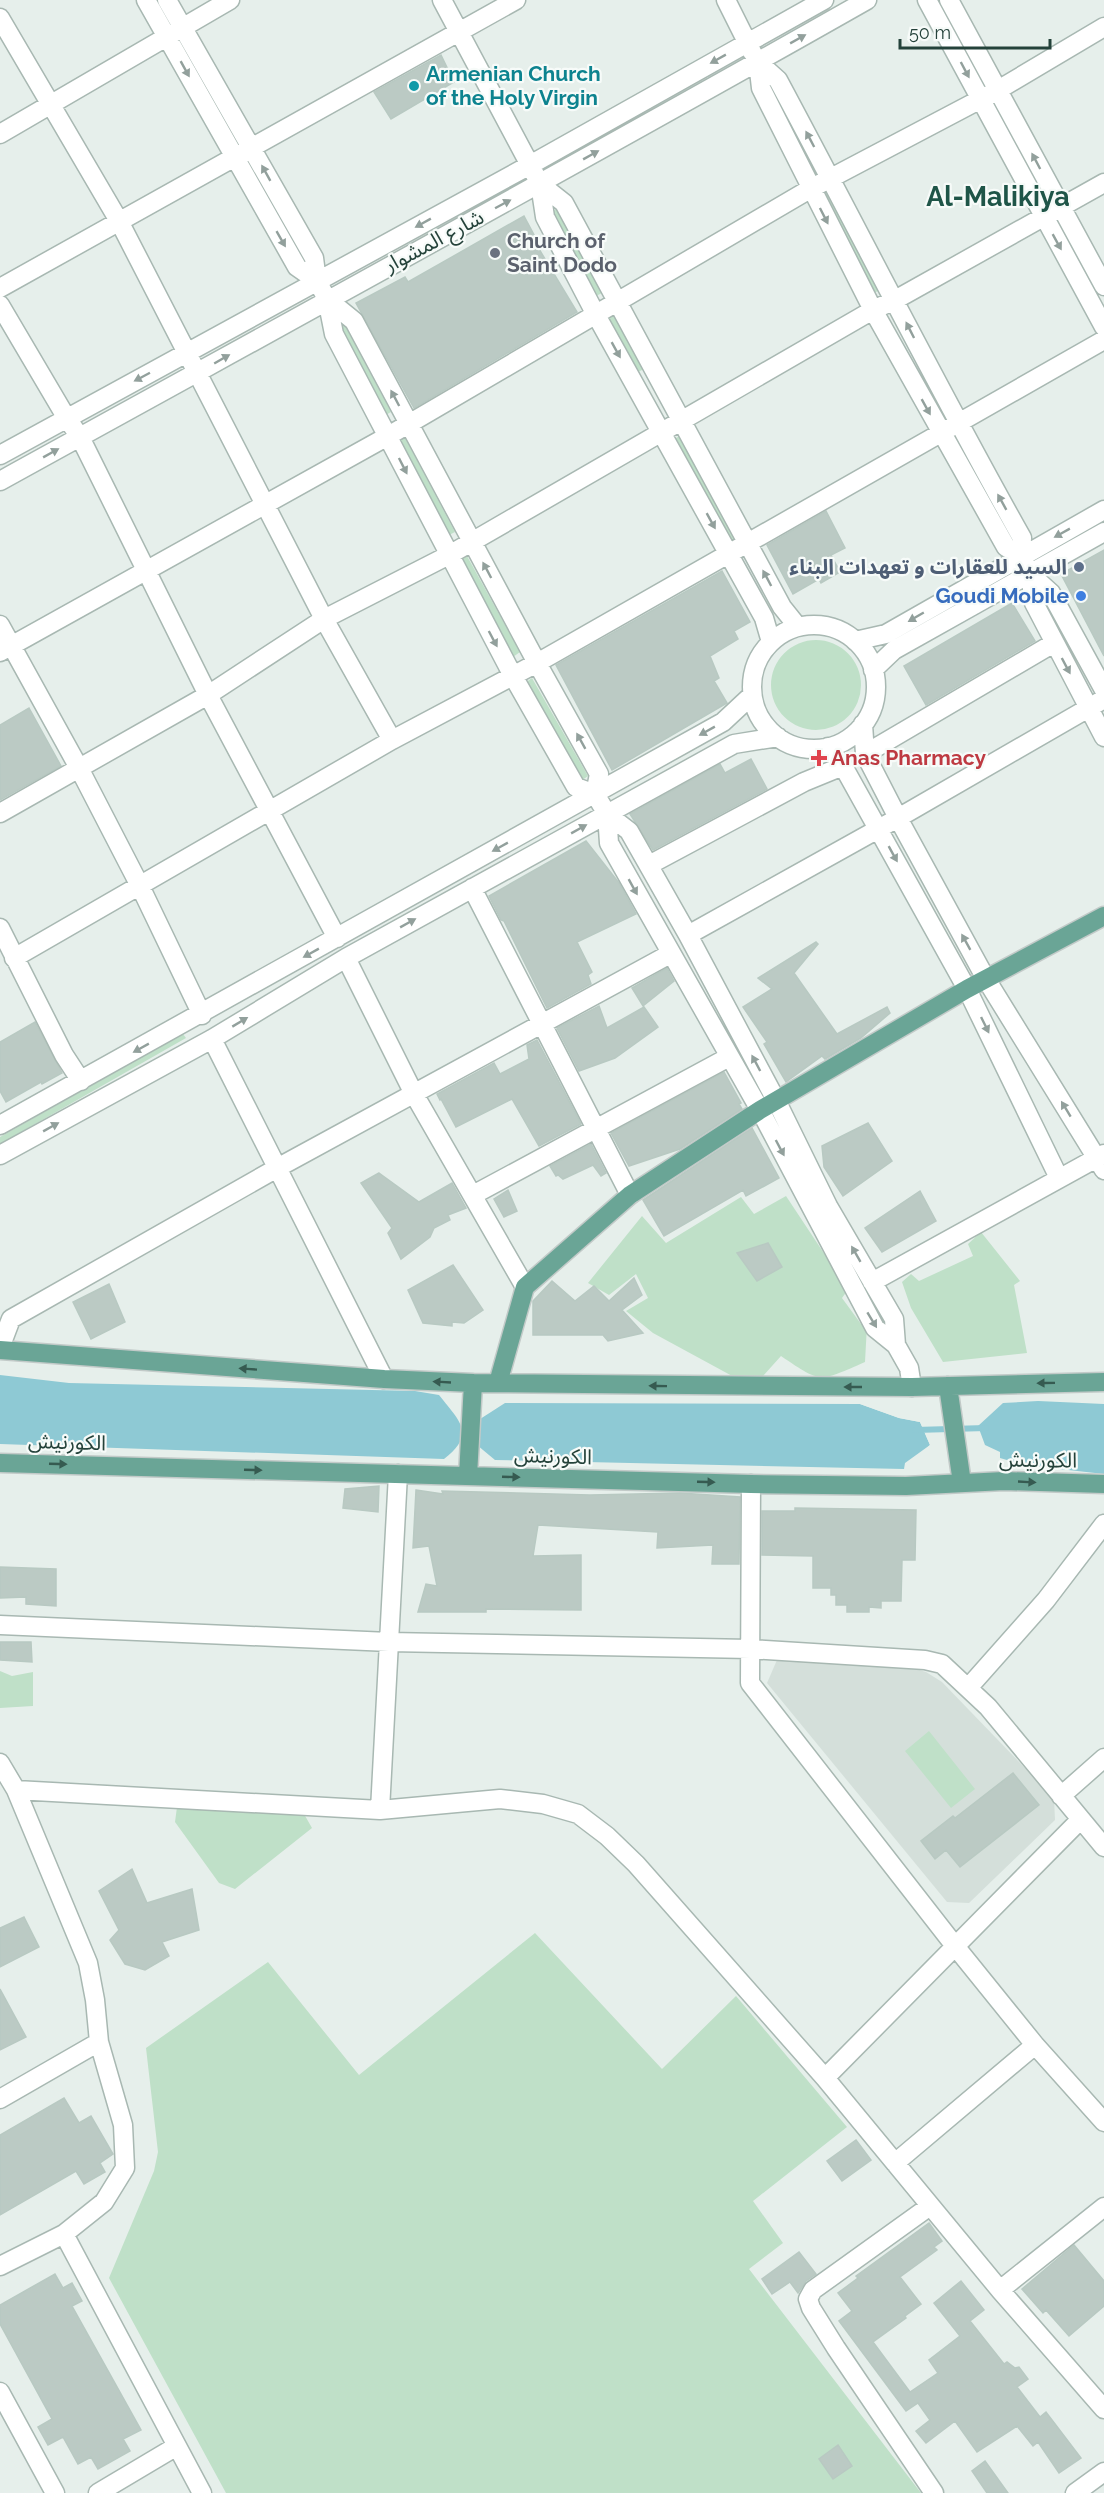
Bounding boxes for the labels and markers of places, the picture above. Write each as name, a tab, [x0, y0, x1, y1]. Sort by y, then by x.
place label: Armenian Church of the Holy Virgin	[426, 61, 601, 110]
marker: Armenian Church of the Holy Virgin	[407, 79, 421, 93]
place label: Church of Saint Dodo	[507, 228, 617, 277]
marker: Church of Saint Dodo	[488, 246, 502, 260]
place label: السيد للعقارات و تعهدات البناء	[789, 554, 1067, 579]
marker: السيد للعقارات و تعهدات البناء	[1072, 560, 1086, 574]
place label: Goudi Mobile	[936, 583, 1069, 608]
marker: Goudi Mobile	[1074, 589, 1088, 603]
place label: Anas Pharmacy	[831, 745, 986, 770]
marker: Anas Pharmacy	[812, 751, 826, 765]

